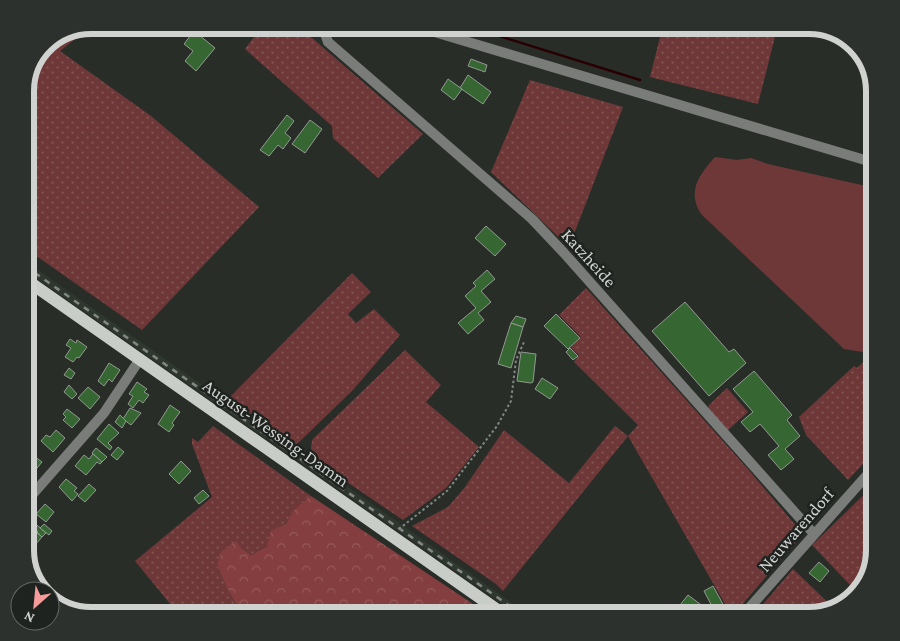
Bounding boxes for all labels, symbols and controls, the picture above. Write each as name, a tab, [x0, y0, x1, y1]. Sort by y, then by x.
street label: Katzheide	[558, 225, 620, 291]
street label: August-Wessing-Damm	[199, 375, 353, 491]
street label: Neuwarendorf	[754, 483, 839, 576]
north arrow	[10, 581, 60, 631]
text: N	[21, 608, 37, 627]

